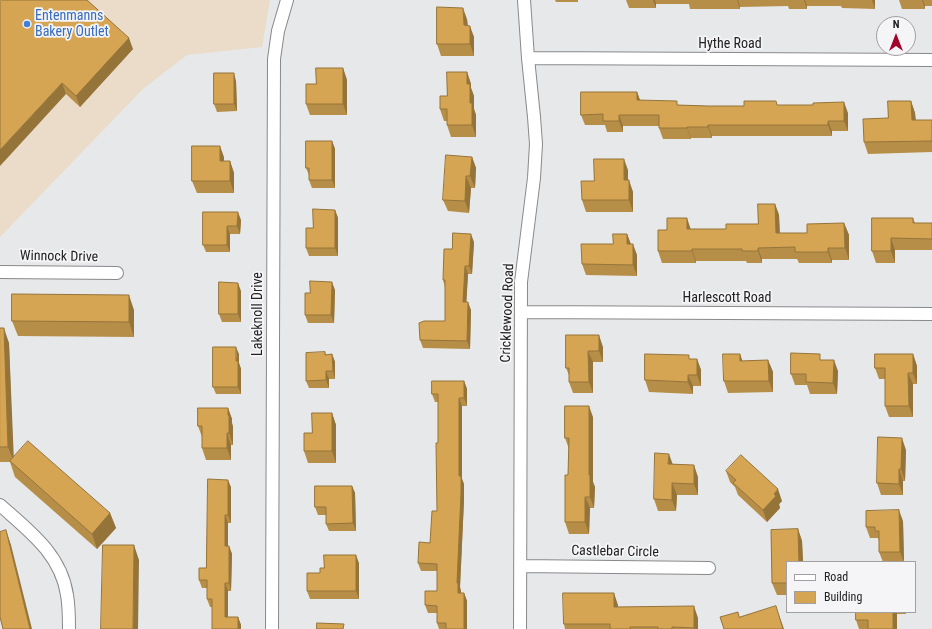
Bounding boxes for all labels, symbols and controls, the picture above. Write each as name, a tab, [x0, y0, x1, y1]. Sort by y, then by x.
place label: Entenmanns Bakery Outlet	[35, 8, 109, 40]
north arrow	[876, 16, 916, 56]
text: N	[893, 18, 899, 31]
marker: Entenmanns Bakery Outlet	[22, 19, 32, 29]
street label: Hythe Road	[698, 36, 762, 52]
street label: Winnock Drive	[20, 248, 98, 266]
street label: Cricklewood Road	[498, 263, 518, 363]
street label: Lakeknoll Drive	[250, 272, 266, 356]
street label: Harlescott Road	[683, 290, 771, 306]
street label: Castlebar Circle	[571, 543, 659, 561]
legend	[786, 561, 916, 613]
text: Road	[824, 570, 848, 584]
text: Building	[824, 590, 862, 604]

